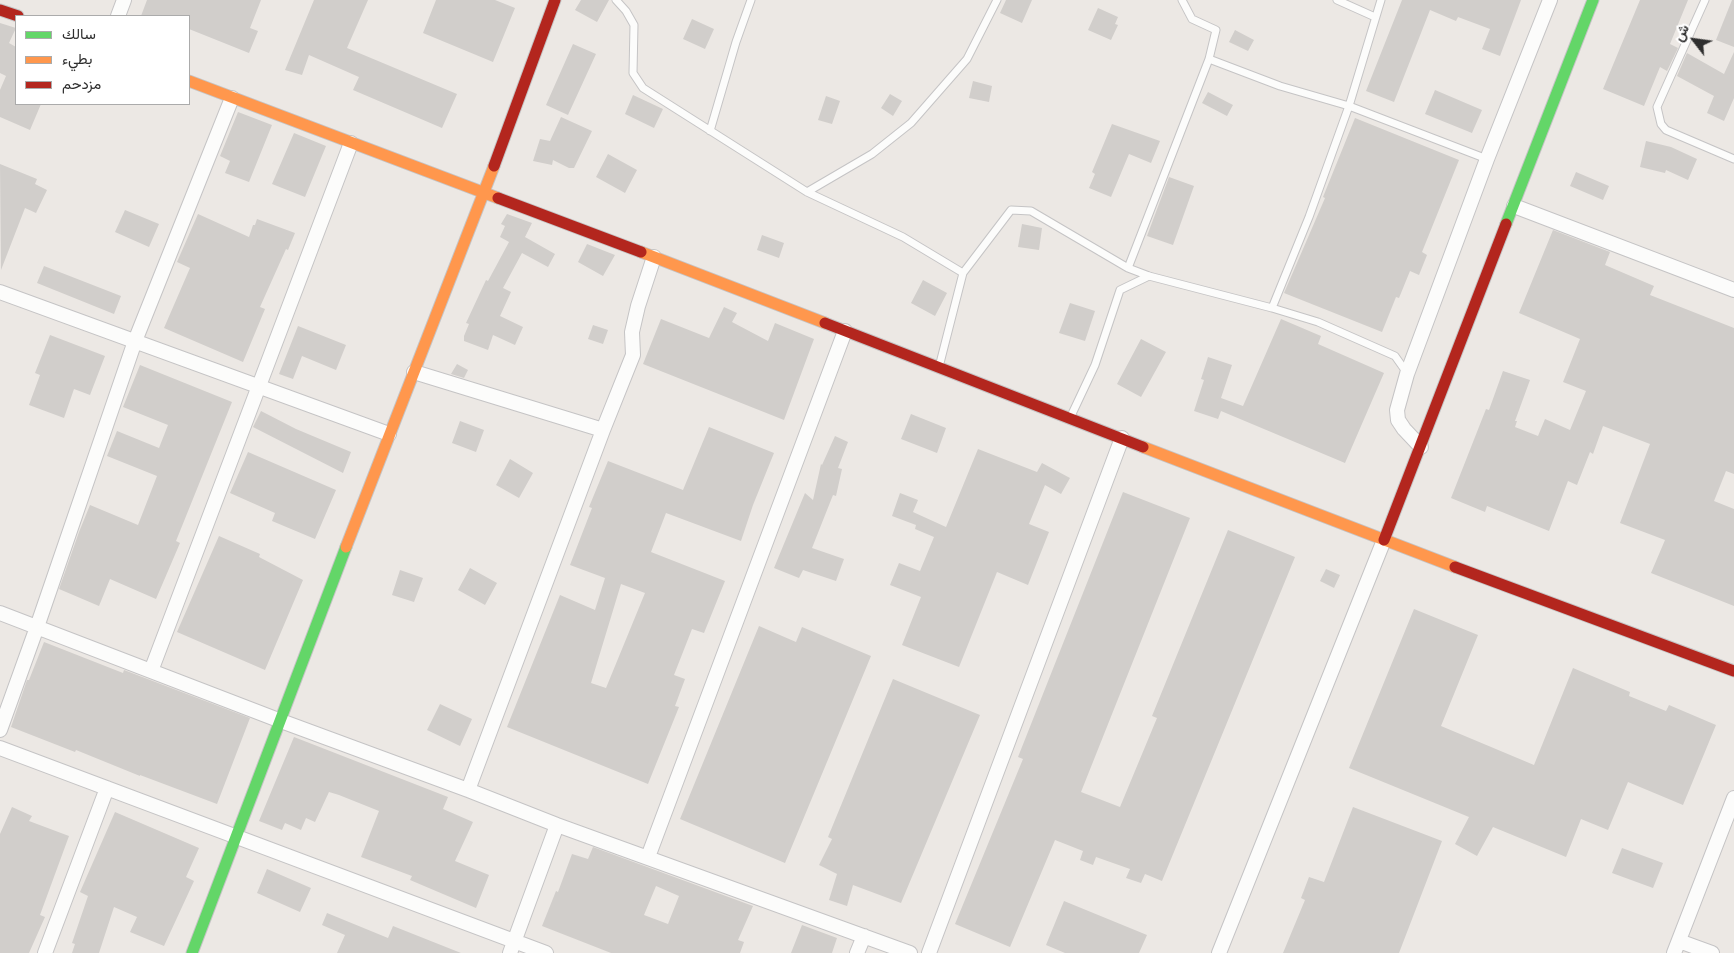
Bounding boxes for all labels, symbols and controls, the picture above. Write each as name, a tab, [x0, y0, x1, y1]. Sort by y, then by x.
legend	[15, 15, 190, 105]
north arrow	[1669, 15, 1719, 65]
text: ش	[1668, 20, 1693, 44]
text: سالك	[62, 23, 96, 43]
text: بطيء	[62, 48, 92, 68]
text: مزدحم	[62, 73, 101, 93]

